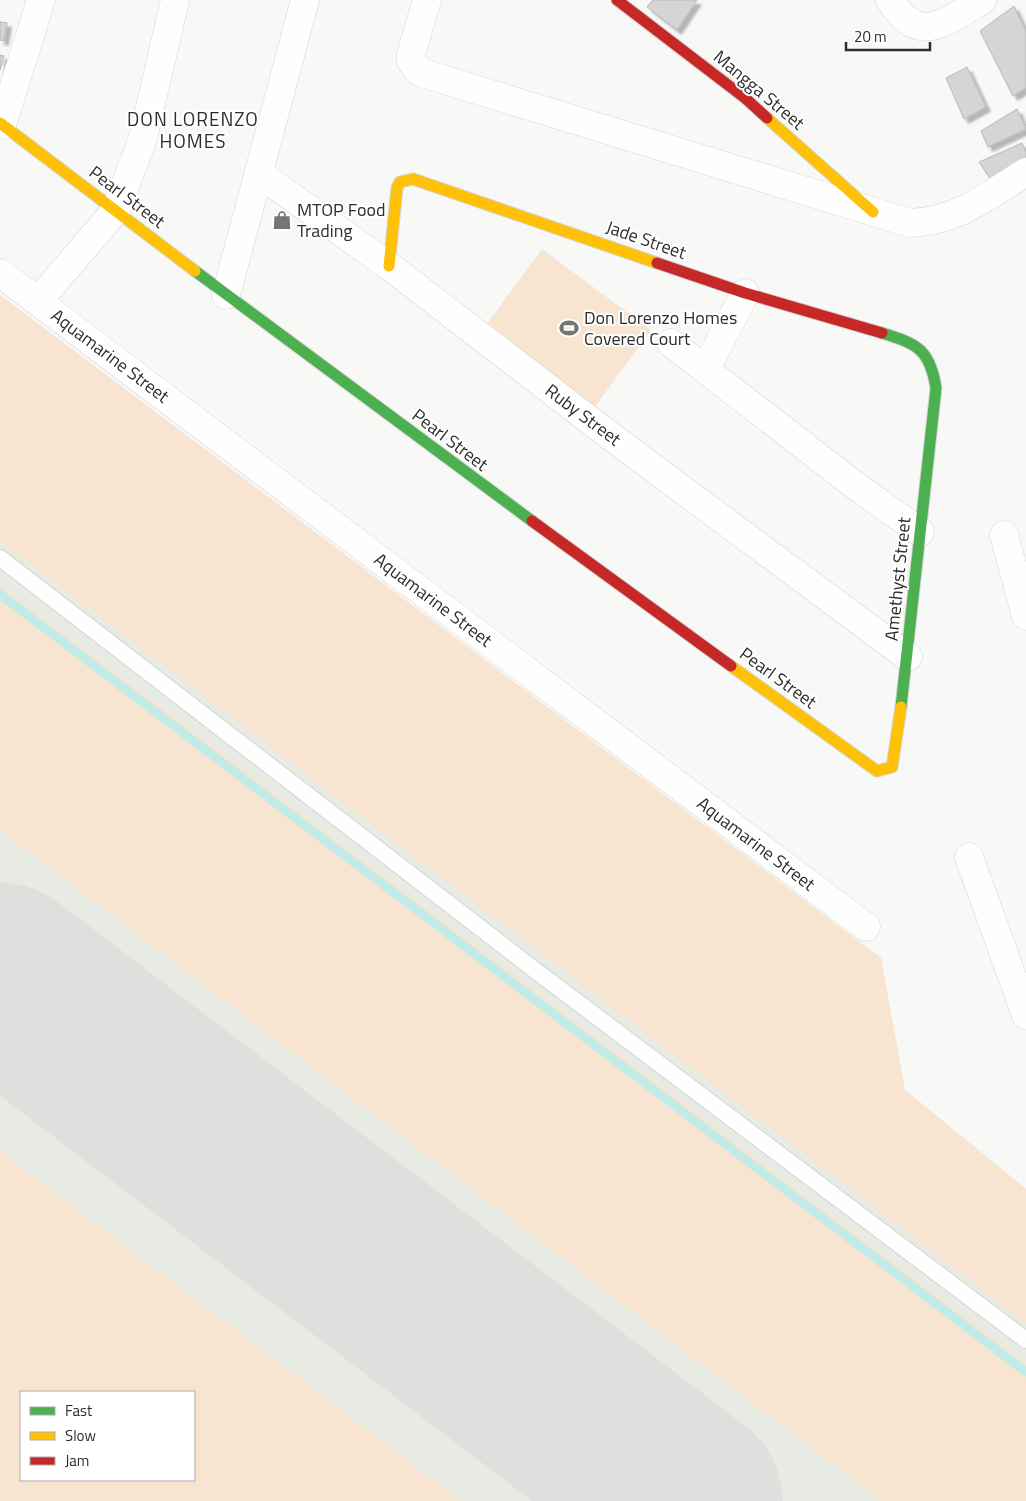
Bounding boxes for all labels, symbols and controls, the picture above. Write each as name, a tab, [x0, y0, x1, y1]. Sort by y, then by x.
scale bar	[846, 20, 930, 52]
text: 20 m	[854, 25, 887, 48]
street label: Mangga Street	[708, 43, 811, 136]
district label: DON LORENZO HOMES	[127, 104, 259, 155]
street label: Pearl Street	[83, 159, 172, 235]
place label: MTOP Food Trading	[297, 196, 385, 244]
shop icon: MTOP Food Trading	[271, 209, 293, 231]
street label: Jade Street	[602, 213, 691, 266]
street label: Aquamarine Street	[45, 302, 176, 410]
place label: Don Lorenzo Homes Covered Court	[584, 304, 737, 352]
sports icon: Don Lorenzo Homes Covered Court	[558, 317, 580, 339]
street label: Ruby Street	[540, 377, 627, 453]
street label: Pearl Street	[406, 402, 495, 478]
street label: Amethyst Street	[878, 515, 917, 642]
street label: Aquamarine Street	[368, 546, 499, 654]
street label: Pearl Street	[734, 640, 823, 715]
street label: Aquamarine Street	[691, 790, 822, 898]
legend	[20, 1391, 195, 1481]
text: Fast	[65, 1399, 93, 1422]
text: Slow	[65, 1424, 96, 1447]
text: Jam	[65, 1449, 89, 1472]

